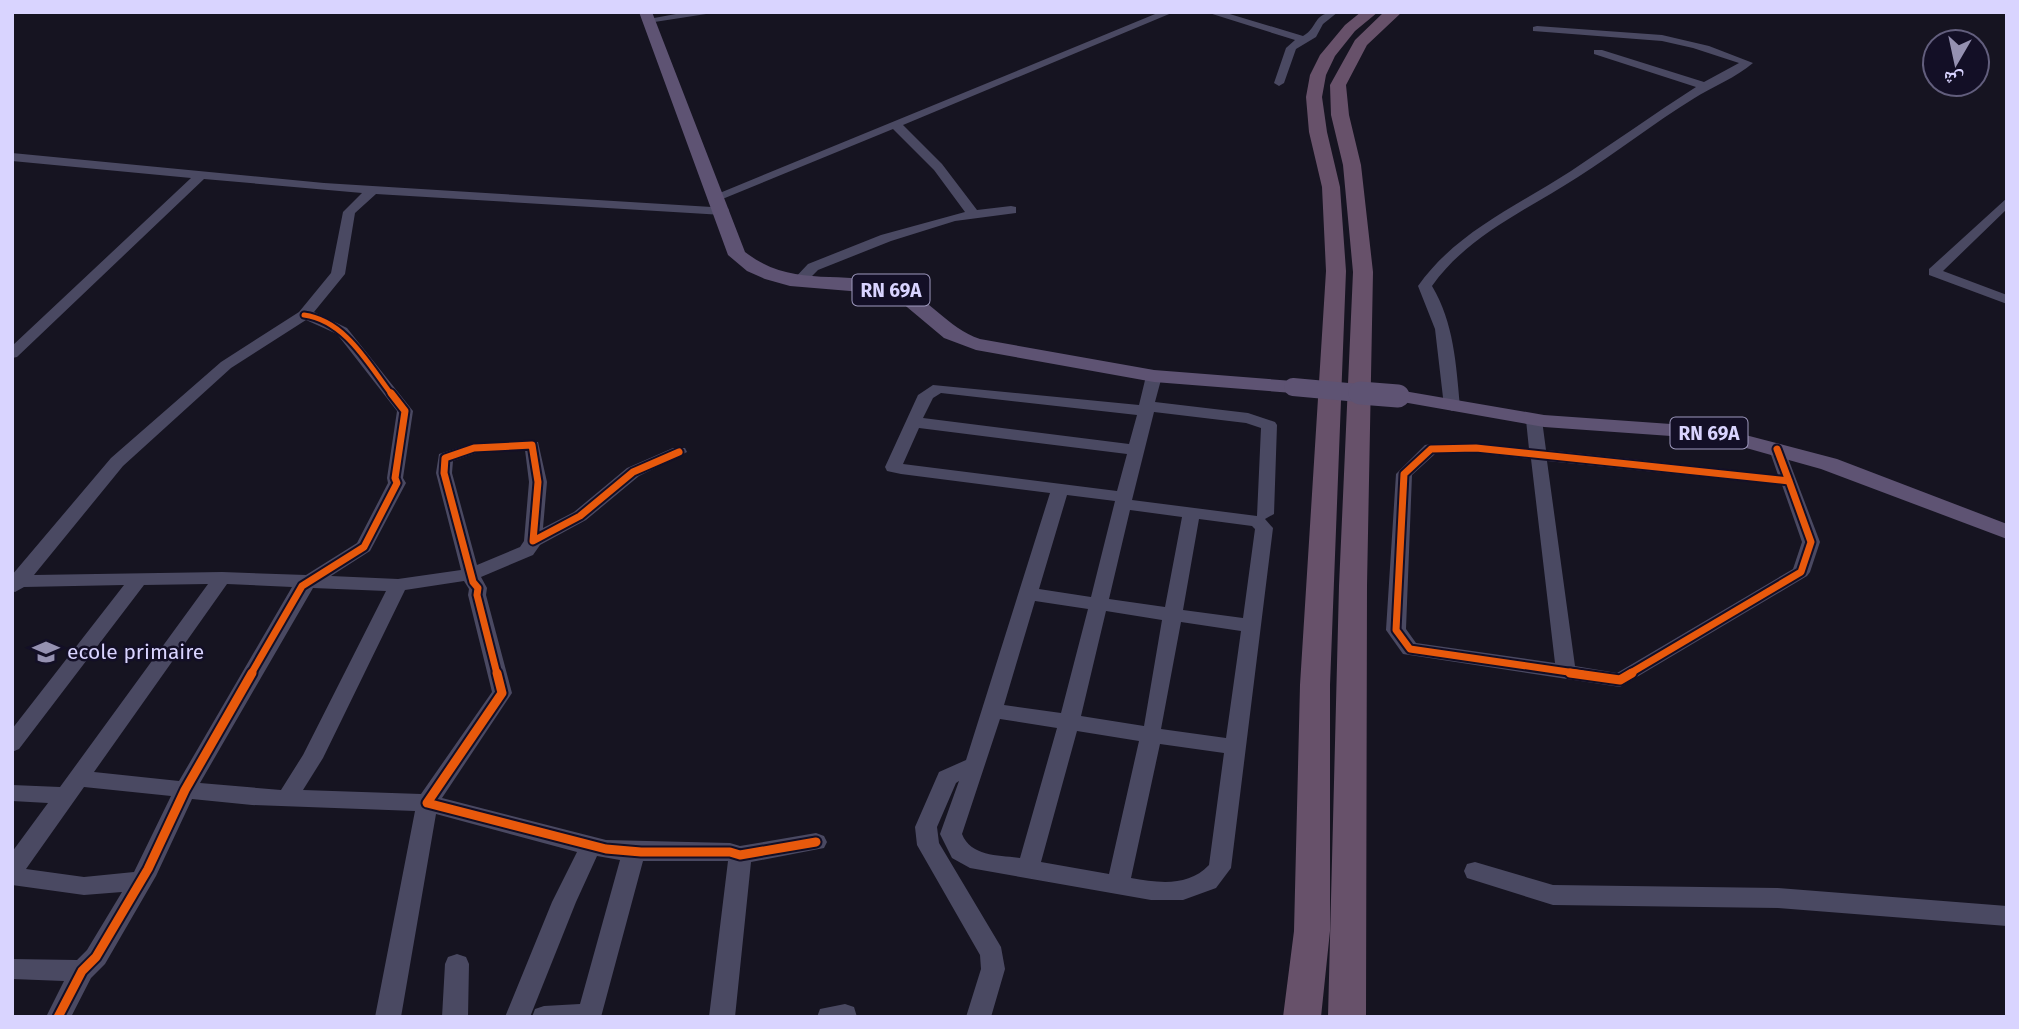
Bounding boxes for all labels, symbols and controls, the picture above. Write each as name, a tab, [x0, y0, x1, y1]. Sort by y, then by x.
north arrow	[1921, 28, 1991, 98]
text: ش	[1942, 66, 1965, 92]
road number: RN 69A	[852, 274, 930, 306]
road number: RN 69A	[1670, 418, 1748, 448]
school or university icon: ecole primaire	[31, 637, 61, 667]
place label: ecole primaire	[67, 639, 204, 665]

